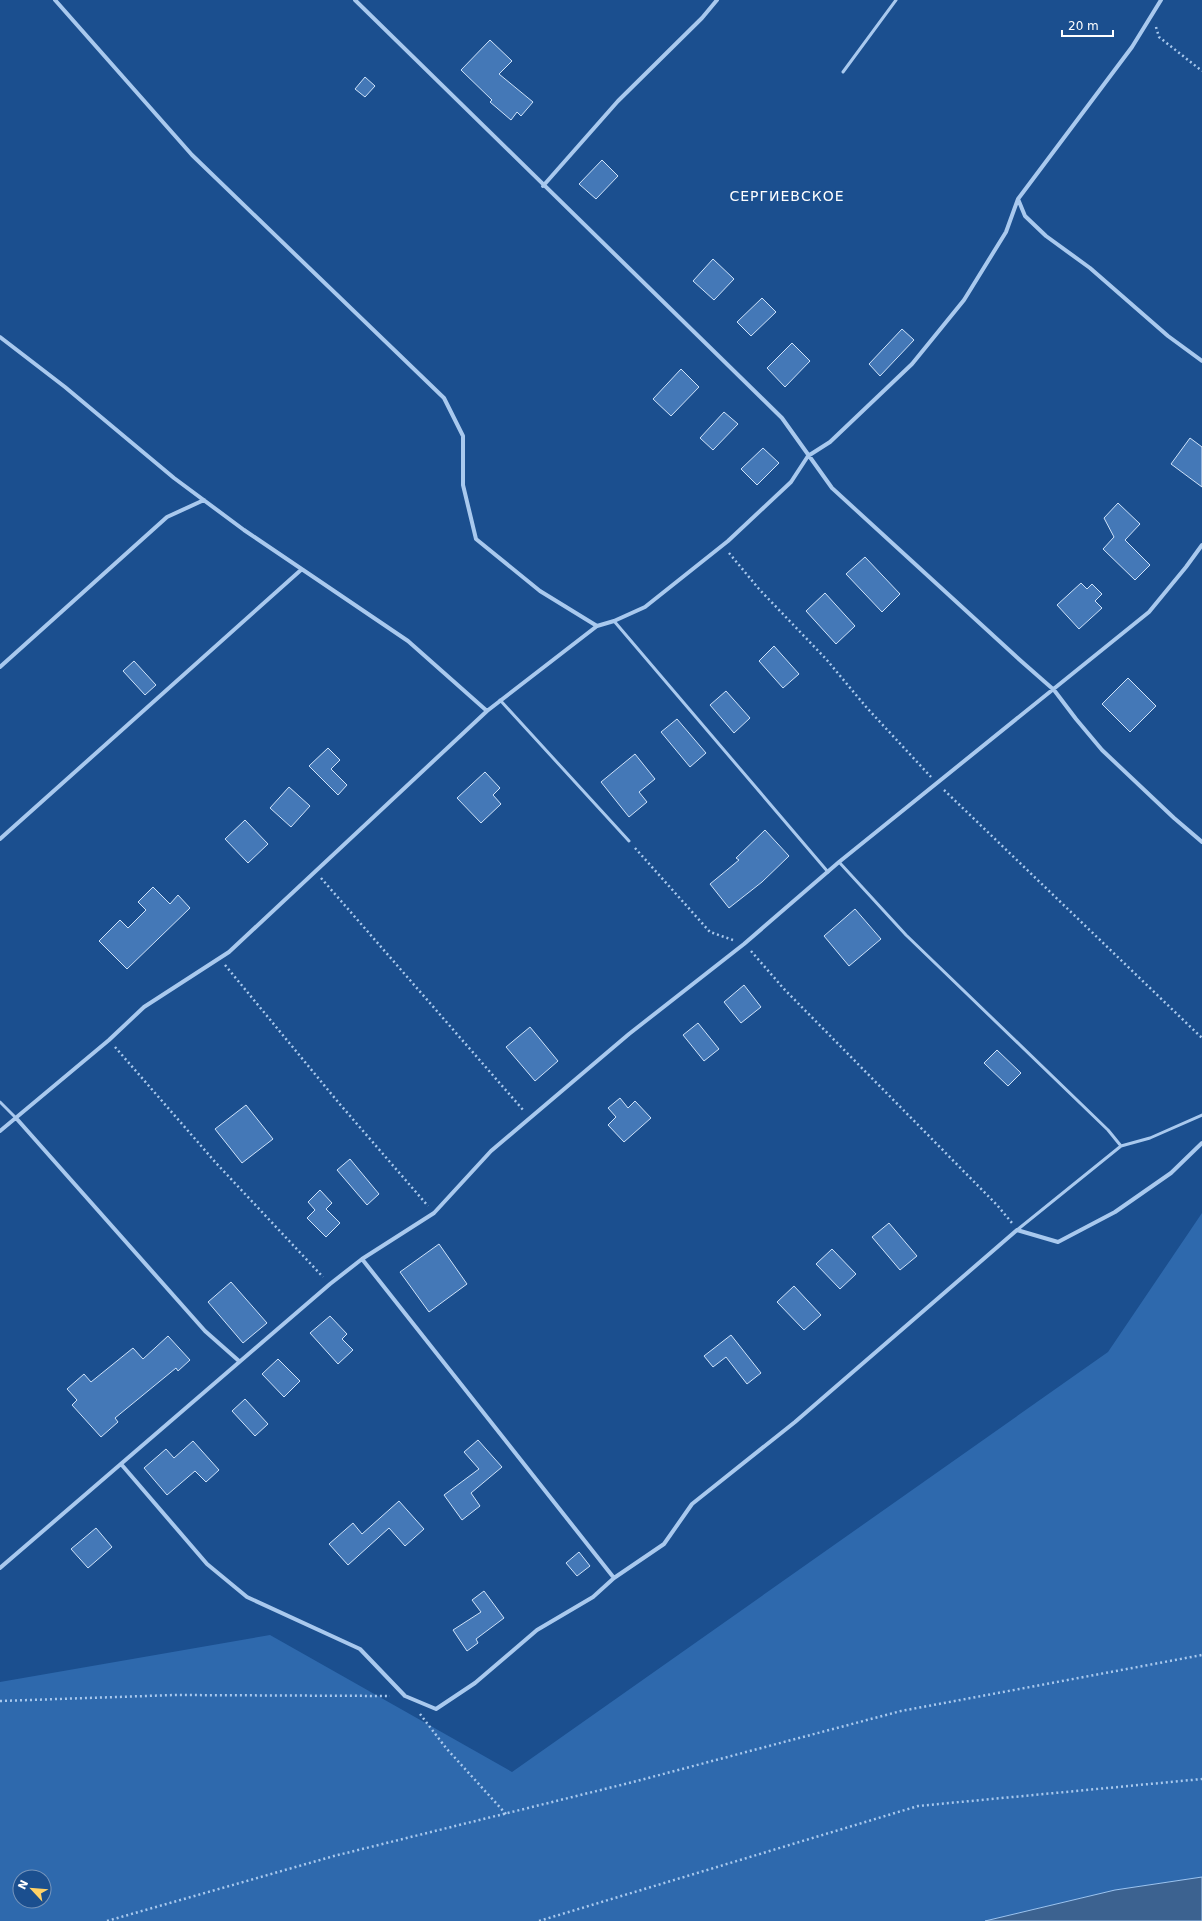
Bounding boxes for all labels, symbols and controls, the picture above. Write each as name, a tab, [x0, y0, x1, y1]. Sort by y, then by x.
scale bar	[1062, 12, 1113, 38]
text: 20 m	[1068, 19, 1099, 33]
district label: СЕРГИЕВСКОЕ	[729, 188, 845, 204]
north arrow	[12, 1869, 52, 1909]
text: N	[16, 1878, 31, 1892]

